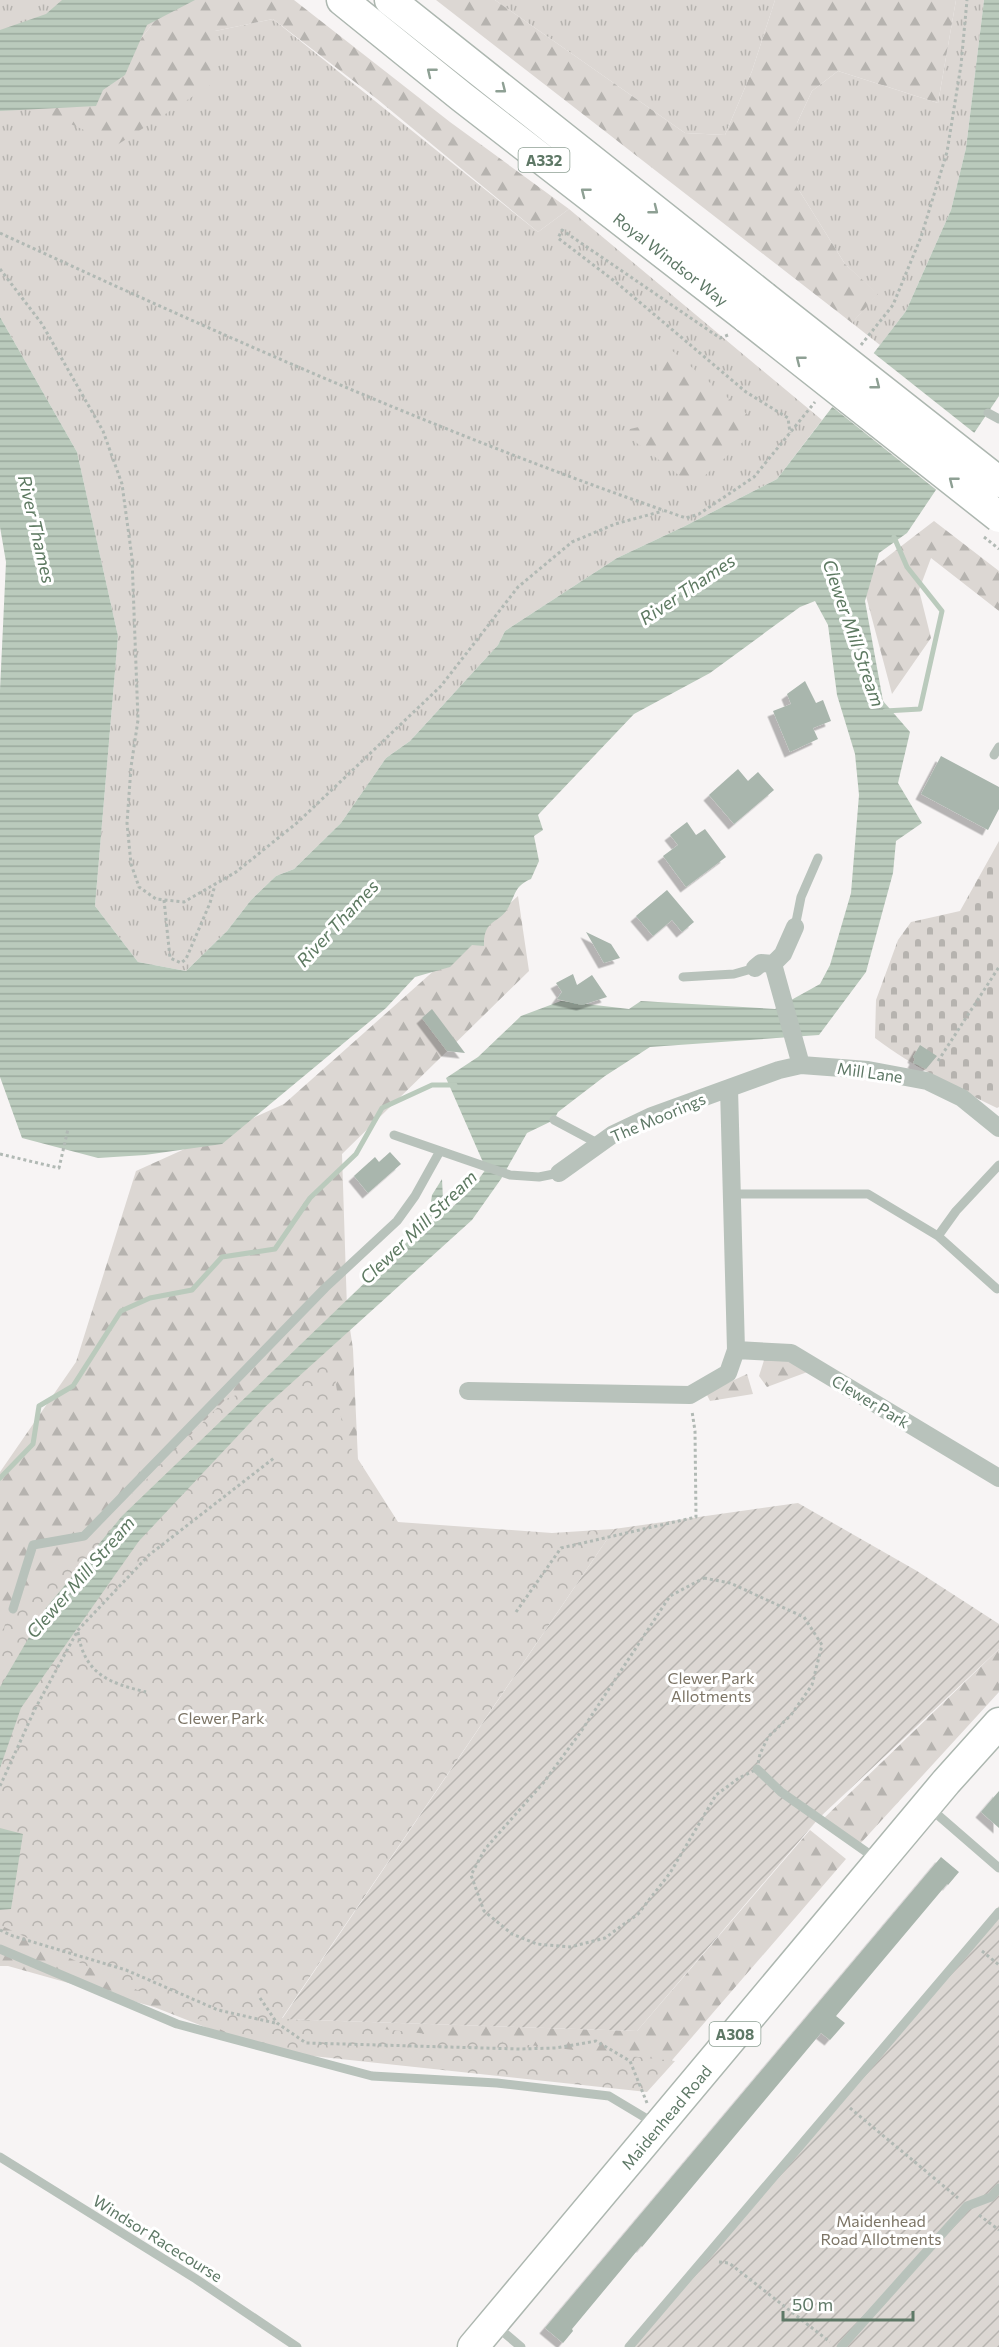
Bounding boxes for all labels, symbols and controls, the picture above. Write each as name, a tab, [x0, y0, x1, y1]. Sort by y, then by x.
one-way arrow	[427, 68, 438, 79]
one-way arrow	[495, 81, 506, 92]
road number: A332	[518, 148, 570, 172]
one-way arrow	[580, 189, 591, 200]
one-way arrow	[647, 202, 658, 213]
street label: Royal Windsor Way	[610, 208, 732, 310]
one-way arrow	[796, 356, 807, 367]
one-way arrow	[869, 378, 880, 389]
water label: River Thames	[14, 473, 60, 585]
one-way arrow	[949, 477, 960, 488]
water label: River Thames	[635, 549, 739, 629]
water label: Clewer Mill Stream	[818, 557, 890, 709]
water label: River Thames	[291, 875, 383, 971]
street label: Mill Lane	[836, 1058, 904, 1086]
street label: The Moorings	[608, 1089, 708, 1145]
water label: Clewer Mill Stream	[355, 1166, 481, 1288]
street label: Clewer Park	[829, 1370, 914, 1432]
water label: Clewer Mill Stream	[21, 1512, 139, 1642]
park label: Clewer Park Allotments	[667, 1668, 755, 1705]
park label: Clewer Park	[177, 1708, 265, 1727]
road number: A308	[710, 2022, 760, 2046]
street label: Maidenhead Road	[617, 2061, 715, 2173]
street label: Windsor Racecourse	[90, 2191, 226, 2285]
park label: Maidenhead Road Allotments	[820, 2211, 942, 2248]
scale bar	[783, 2284, 914, 2322]
text: 50 m	[792, 2293, 833, 2315]

